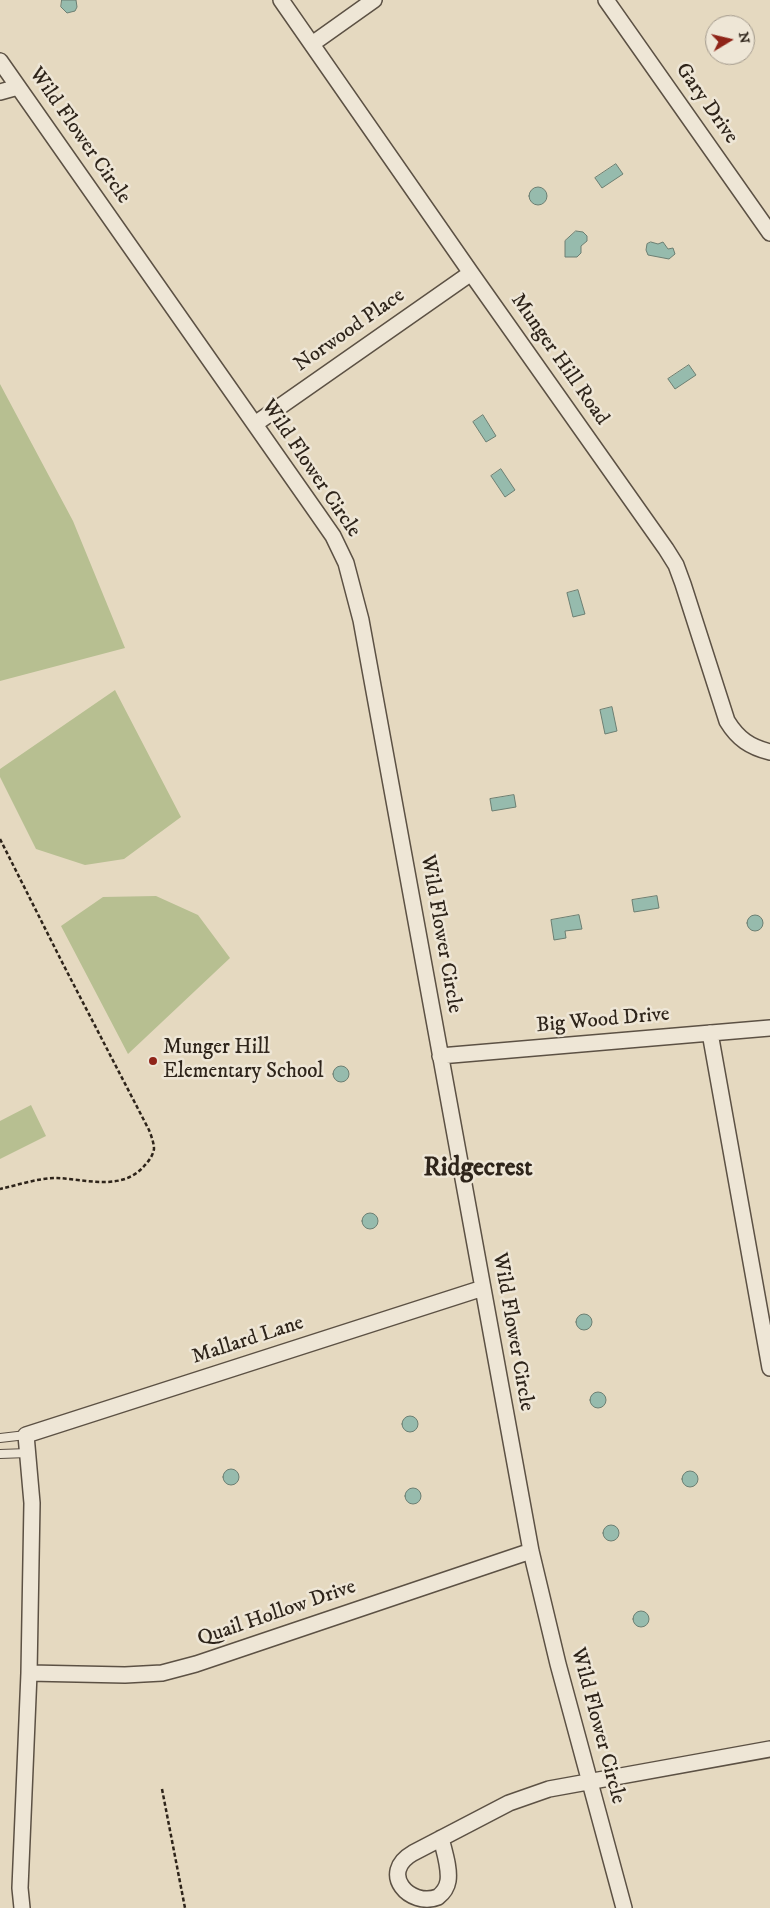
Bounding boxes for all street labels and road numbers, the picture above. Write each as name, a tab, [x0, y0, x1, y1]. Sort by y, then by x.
street label: Gary Drive	[669, 59, 743, 149]
street label: Wild Flower Circle	[23, 63, 135, 209]
street label: Norwood Place	[290, 284, 410, 378]
street label: Munger Hill Road	[504, 289, 614, 431]
street label: Wild Flower Circle	[255, 395, 365, 543]
street label: Wild Flower Circle	[414, 853, 466, 1015]
street label: Big Wood Drive	[535, 1003, 671, 1039]
street label: Wild Flower Circle	[486, 1251, 538, 1413]
street label: Mallard Lane	[189, 1311, 307, 1371]
street label: Quail Hollow Drive	[195, 1575, 359, 1653]
street label: Wild Flower Circle	[564, 1645, 630, 1807]

